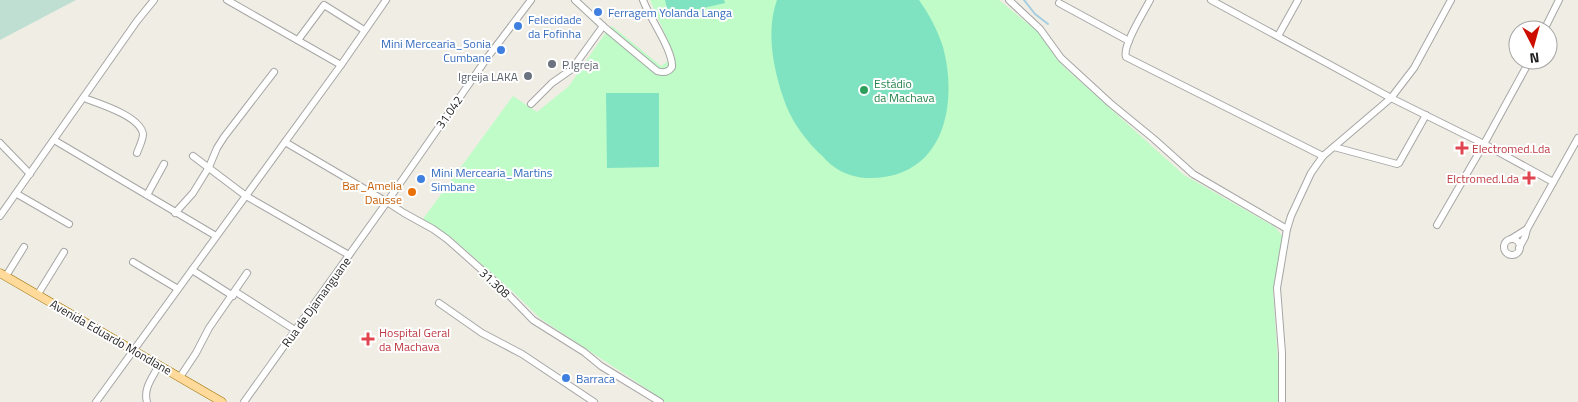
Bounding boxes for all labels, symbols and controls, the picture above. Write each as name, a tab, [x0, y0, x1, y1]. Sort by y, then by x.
place label: Ferragem Yolanda Langa	[608, 3, 732, 22]
marker: Ferragem Yolanda Langa	[592, 6, 604, 18]
place label: Felecidade da Fofinha	[528, 10, 582, 43]
marker: Felecidade da Fofinha	[512, 20, 524, 32]
north arrow	[1508, 20, 1558, 70]
place label: Mini Mercearia_Sonia Cumbane	[381, 34, 491, 67]
marker: Mini Mercearia_Sonia Cumbane	[495, 44, 507, 56]
text: N	[1528, 47, 1540, 69]
place label: P.Igreja	[562, 55, 598, 74]
marker: P.Igreja	[546, 58, 558, 70]
place label: Igreija LAKA	[458, 67, 518, 86]
marker: Igreija LAKA	[522, 70, 534, 82]
place label: Estádio da Machava	[874, 74, 934, 107]
marker: Estádio da Machava	[858, 84, 870, 96]
street label: 31.042	[431, 92, 467, 132]
place label: Electromed.Lda	[1472, 139, 1550, 158]
marker: Electromed.Lda	[1456, 142, 1468, 154]
place label: Mini Mercearia_Martins Simbane	[431, 163, 553, 196]
place label: Elctromed.Lda	[1447, 169, 1519, 188]
marker: Elctromed.Lda	[1523, 172, 1535, 184]
marker: Mini Mercearia_Martins Simbane	[415, 173, 427, 185]
place label: Bar_Amelia Dausse	[342, 176, 402, 209]
marker: Bar_Amelia Dausse	[406, 186, 418, 198]
street label: Rua de Djamanguane	[277, 253, 355, 351]
street label: 31.308	[475, 264, 515, 302]
street label: Avenida Eduardo Mondlane	[47, 294, 175, 380]
place label: Hospital Geral da Machava	[379, 323, 450, 356]
marker: Hospital Geral da Machava	[361, 332, 375, 346]
place label: Barraca	[576, 369, 615, 388]
marker: Barraca	[560, 372, 572, 384]

